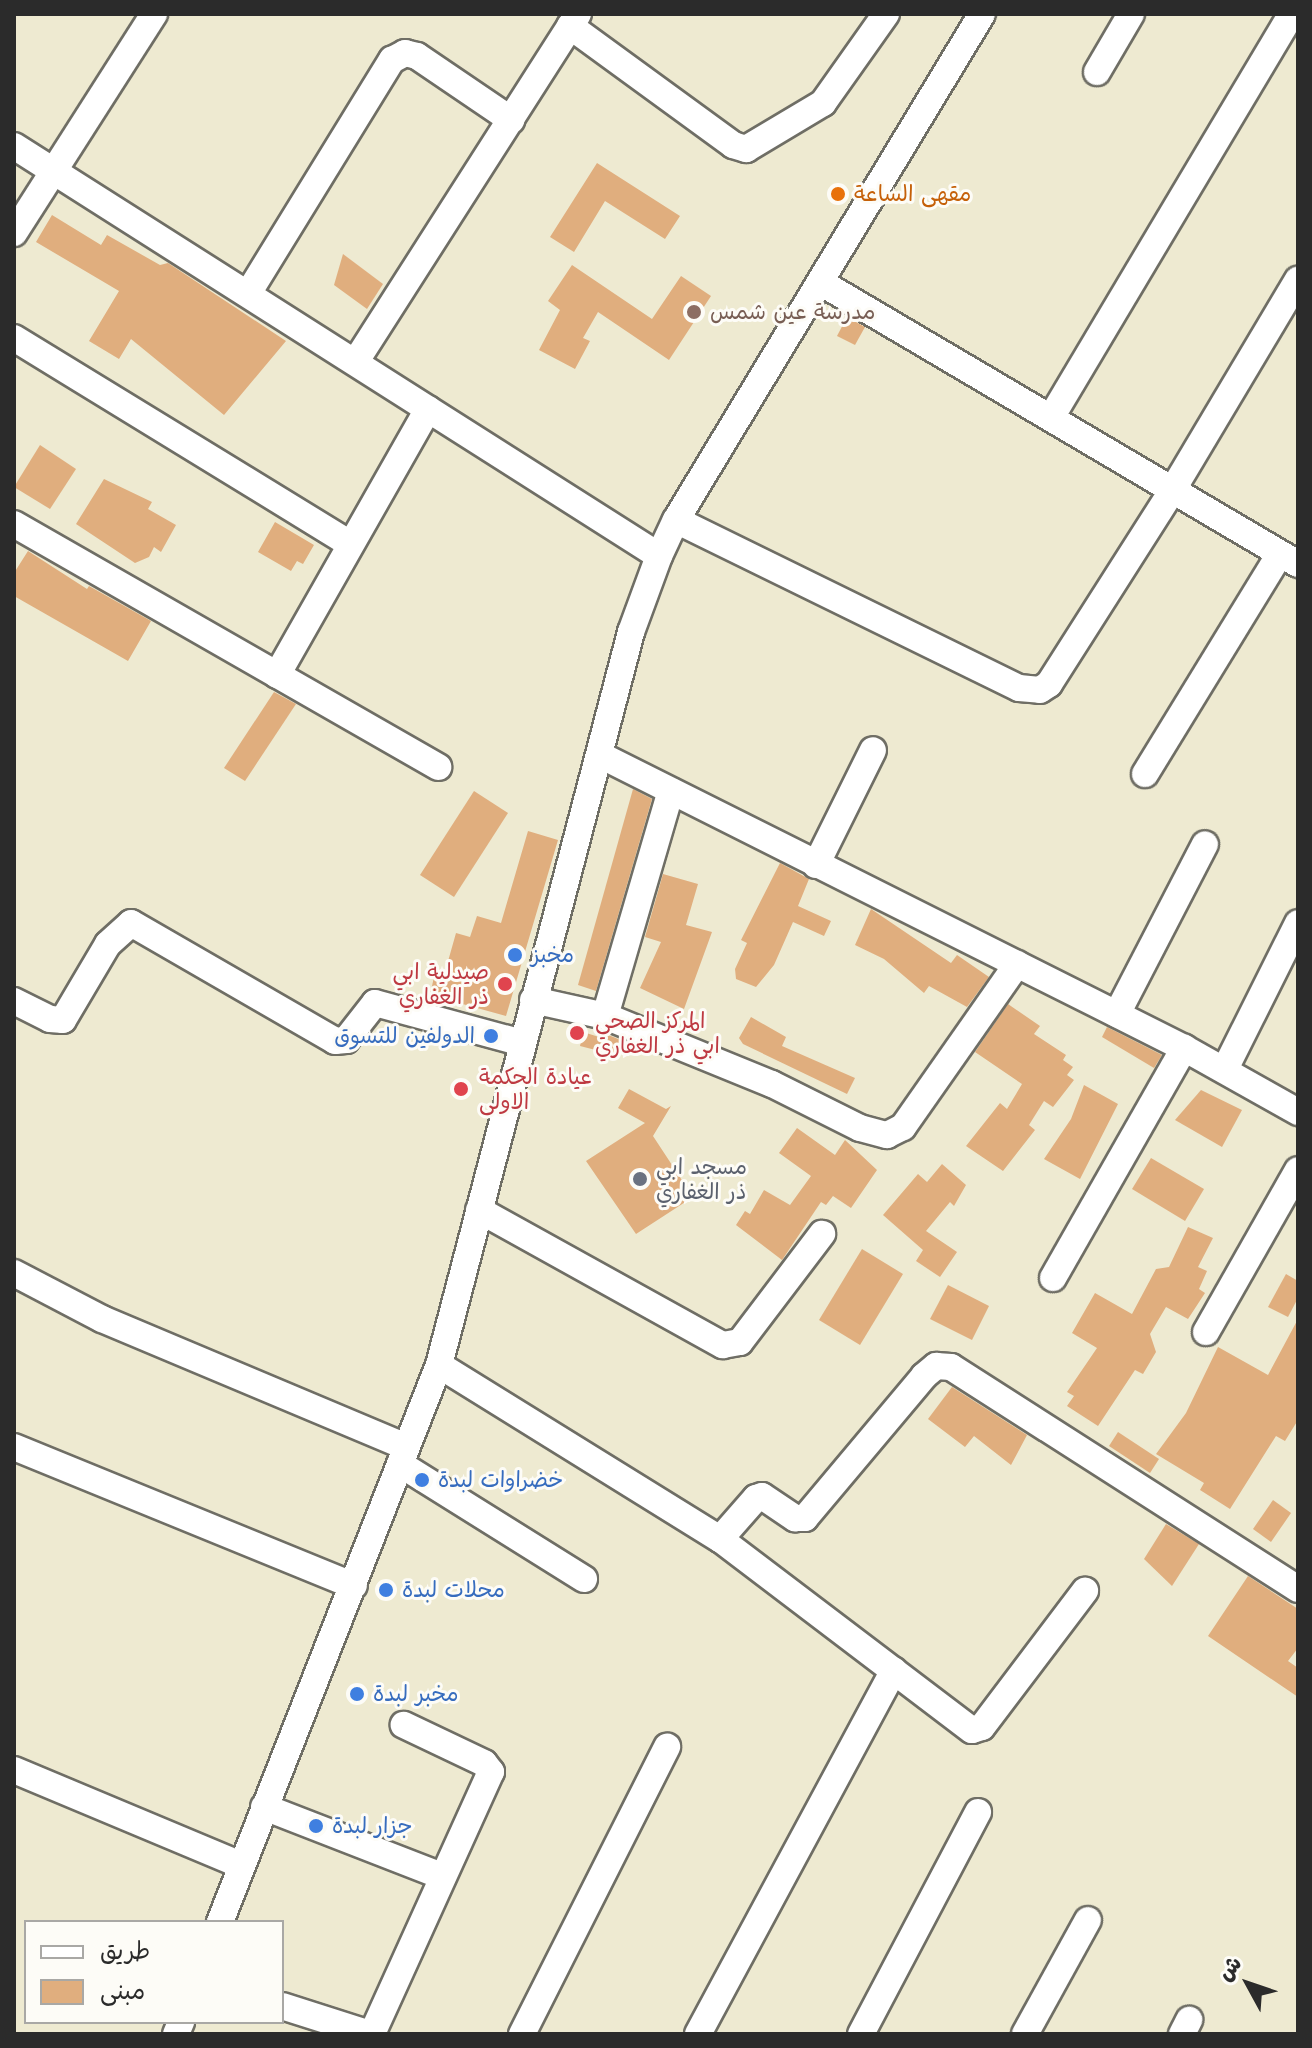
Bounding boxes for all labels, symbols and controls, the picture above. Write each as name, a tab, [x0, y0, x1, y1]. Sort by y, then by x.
place label: مقهى الساعة	[854, 181, 971, 207]
marker: مقهى الساعة	[829, 185, 847, 203]
place label: مدرسة عين شمس	[710, 299, 875, 325]
marker: مدرسة عين شمس	[685, 303, 703, 321]
place label: مخبز	[531, 942, 574, 968]
marker: مخبز	[506, 946, 524, 964]
place label: صيدلية ابي ذر الغفاري	[393, 958, 489, 1010]
marker: صيدلية ابي ذر الغفاري	[496, 975, 514, 993]
place label: المركز الصحي ابي ذر الغفاري	[595, 1007, 720, 1058]
marker: المركز الصحي ابي ذر الغفاري	[566, 1022, 588, 1044]
place label: الدولفين للتسوق	[334, 1023, 475, 1049]
marker: الدولفين للتسوق	[482, 1027, 500, 1045]
place label: عيادة الحكمة الاولى	[479, 1063, 592, 1114]
marker: عيادة الحكمة الاولى	[450, 1078, 472, 1100]
place label: مسجد ابي ذر الغفاري	[656, 1153, 747, 1204]
marker: مسجد ابي ذر الغفاري	[631, 1170, 649, 1188]
place label: خضراوات لبدة	[438, 1467, 563, 1493]
marker: خضراوات لبدة	[413, 1471, 431, 1489]
place label: محلات لبدة	[402, 1577, 505, 1603]
marker: محلات لبدة	[377, 1581, 395, 1599]
place label: مخبر لبدة	[373, 1681, 459, 1707]
marker: مخبر لبدة	[348, 1685, 366, 1703]
place label: جزار لبدة	[332, 1813, 413, 1839]
marker: جزار لبدة	[307, 1817, 325, 1835]
legend	[24, 1920, 284, 2024]
text: طريق	[100, 1935, 150, 1967]
north arrow	[1208, 1944, 1288, 2024]
text: ش	[1210, 1950, 1248, 1987]
text: مبنى	[100, 1975, 145, 2007]

